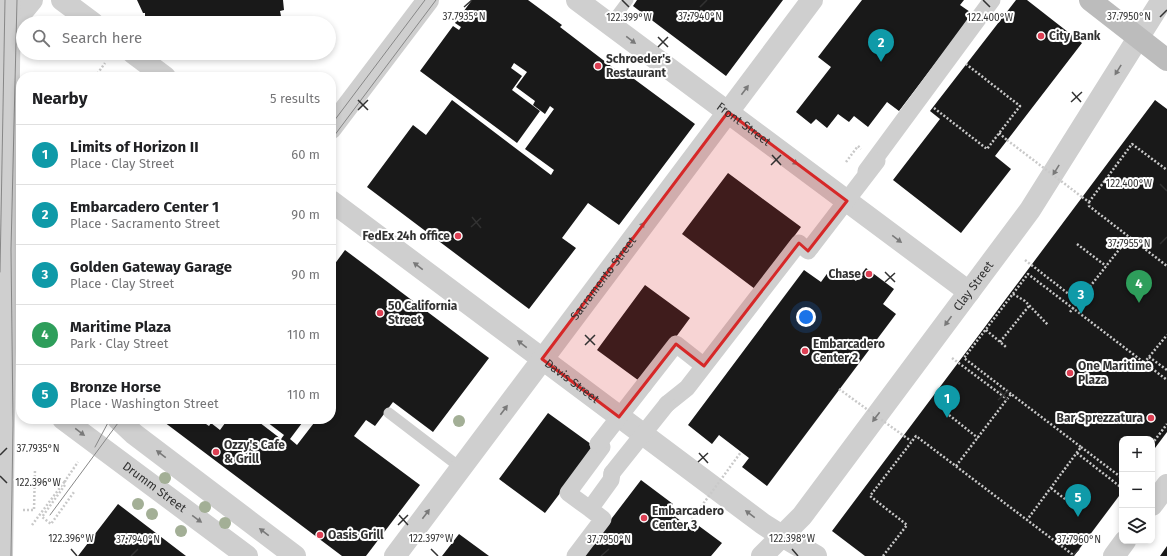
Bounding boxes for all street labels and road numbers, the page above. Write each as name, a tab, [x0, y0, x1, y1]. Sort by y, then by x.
street label: Front Street	[714, 100, 774, 149]
street label: Sacramento Street	[567, 234, 639, 323]
street label: Clay Street	[950, 258, 997, 313]
street label: Davis Street	[542, 356, 603, 407]
street label: Drumm Street	[120, 459, 190, 516]

